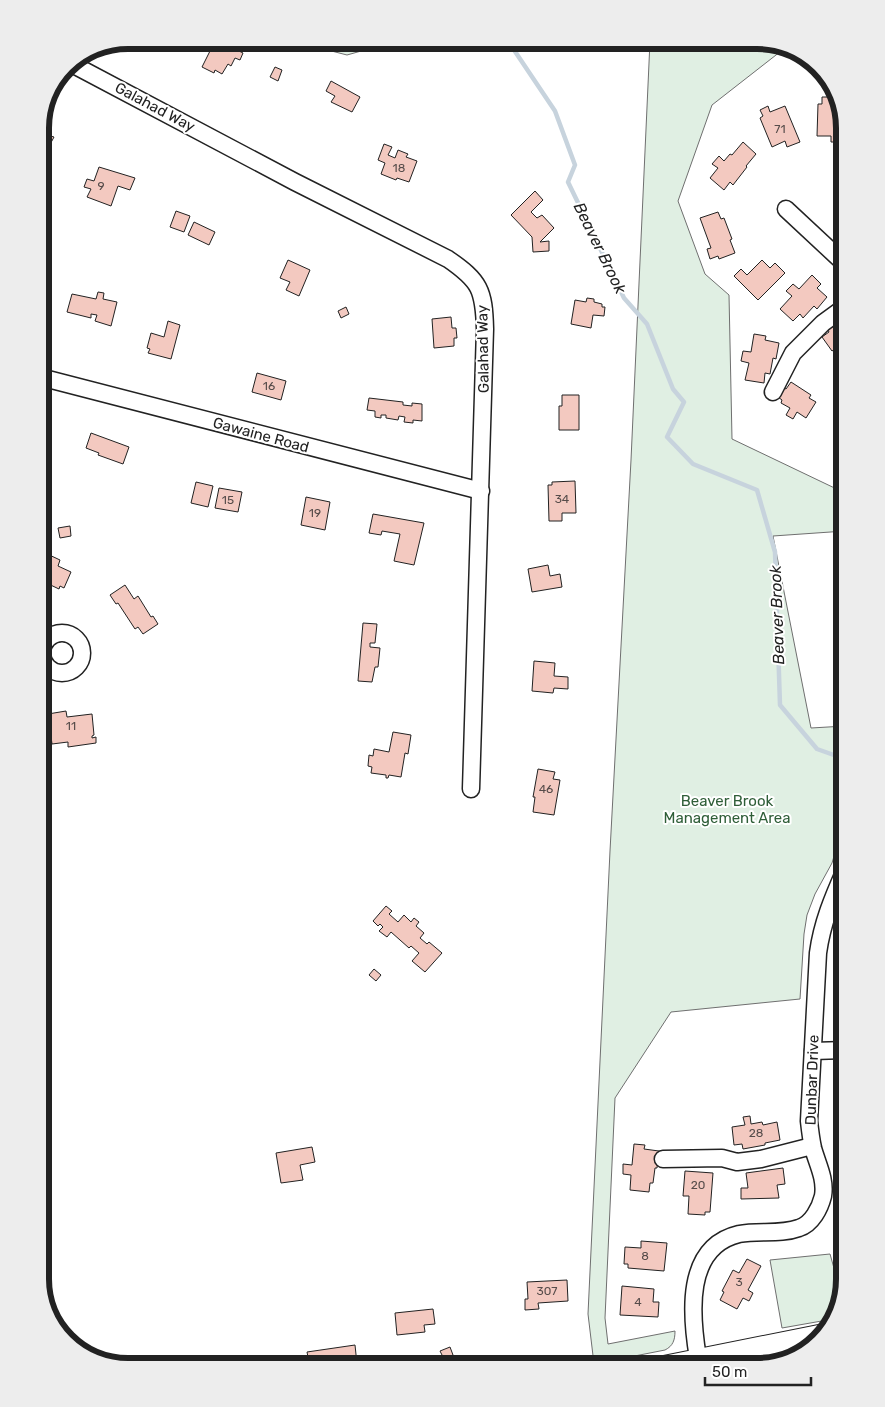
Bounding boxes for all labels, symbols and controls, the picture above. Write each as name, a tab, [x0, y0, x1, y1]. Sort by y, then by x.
street label: Galahad Way	[112, 78, 198, 136]
house number: 71	[774, 122, 786, 136]
house number: 18	[393, 161, 405, 175]
house number: 9	[97, 179, 105, 193]
water label: Beaver Brook	[570, 199, 631, 298]
street label: Galahad Way	[473, 305, 493, 393]
house number: 16	[263, 379, 275, 393]
street label: Gawaine Road	[211, 414, 311, 456]
house number: 34	[555, 492, 570, 506]
house number: 15	[222, 493, 234, 507]
house number: 19	[309, 506, 321, 520]
water label: Beaver Brook	[766, 564, 788, 665]
house number: 11	[66, 719, 76, 733]
house number: 46	[539, 782, 553, 796]
park label: Beaver Brook Management Area	[663, 792, 791, 827]
street label: Dunbar Drive	[801, 1034, 823, 1126]
house number: 28	[749, 1126, 763, 1140]
house number: 20	[691, 1178, 705, 1192]
house number: 8	[641, 1249, 649, 1263]
house number: 3	[735, 1275, 743, 1289]
house number: 307	[537, 1284, 558, 1298]
house number: 4	[634, 1295, 642, 1309]
scale bar	[705, 1354, 811, 1386]
text: 50 m	[712, 1363, 747, 1381]

